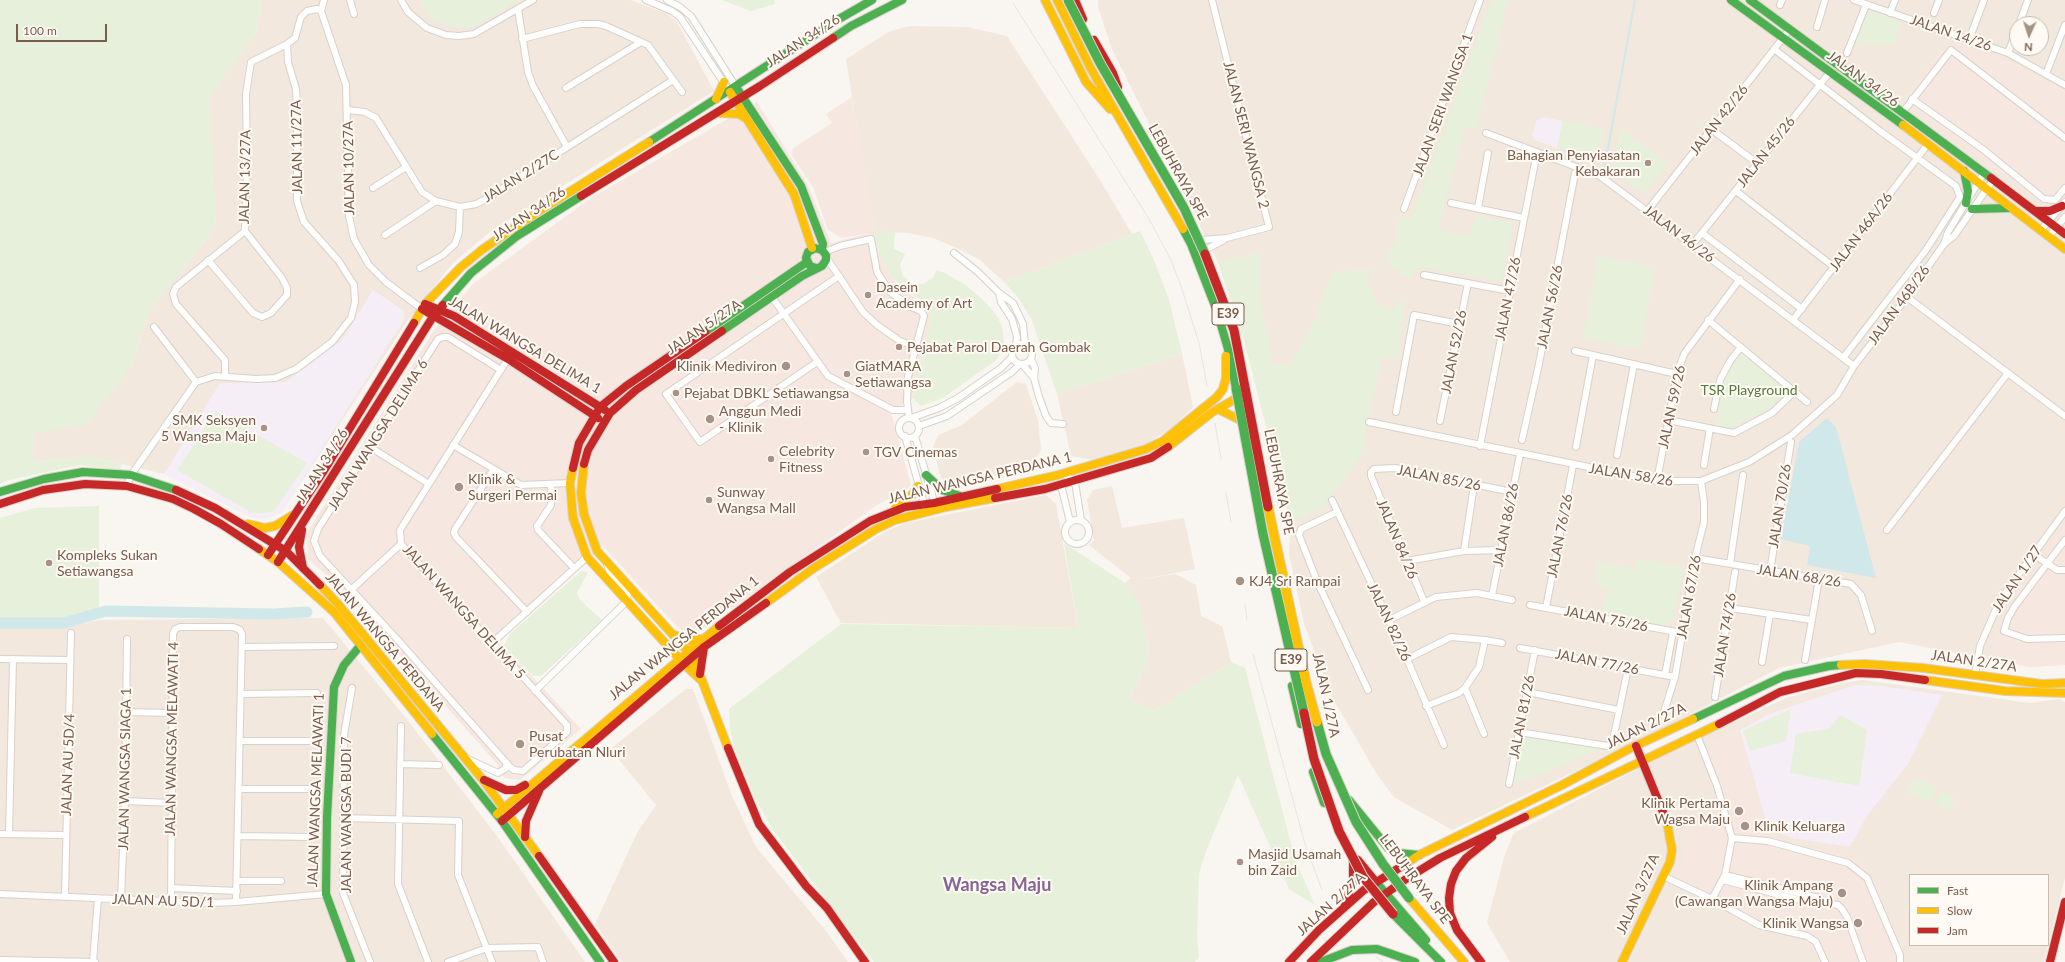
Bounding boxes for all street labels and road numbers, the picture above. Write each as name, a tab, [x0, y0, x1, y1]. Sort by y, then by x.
street label: JALAN 34/26	[763, 11, 843, 71]
street label: JALAN 14/26	[1908, 11, 1994, 55]
street label: JALAN SERI WANGSA 1	[1409, 31, 1477, 179]
street label: JALAN 34/26	[1824, 47, 1902, 111]
street label: JALAN SERI WANGSA 2	[1220, 60, 1272, 210]
street label: JALAN 42/26	[1686, 81, 1752, 159]
street label: JALAN 11/27A	[288, 100, 306, 194]
street label: JALAN 45/26	[1733, 113, 1799, 191]
street label: JALAN 10/27A	[340, 121, 358, 215]
street label: LEBUHRAYA SPE	[1145, 121, 1211, 223]
street label: JALAN 13/27A	[236, 130, 254, 224]
street label: JALAN 2/27C	[480, 146, 562, 206]
street label: JALAN 34/26	[489, 183, 569, 245]
street label: JALAN 46A/26	[1826, 189, 1896, 275]
street label: JALAN 46/26	[1640, 202, 1718, 266]
street label: JALAN 47/26	[1492, 256, 1524, 342]
street label: JALAN 46B/26	[1865, 262, 1933, 348]
street label: JALAN 56/26	[1534, 264, 1566, 350]
street label: JALAN WANGSA DELIMA 1	[446, 293, 604, 397]
street label: JALAN 5/27A	[664, 296, 744, 358]
road number: E39	[1212, 303, 1244, 325]
street label: JALAN 52/26	[1438, 309, 1470, 395]
street label: JALAN WANGSA DELIMA 6	[325, 356, 431, 514]
street label: JALAN 59/26	[1655, 364, 1689, 450]
street label: JALAN 34/26	[292, 426, 352, 506]
street label: LEBUHRAYA SPE	[1260, 428, 1298, 536]
street label: JALAN WANGSA PERDANA 1	[887, 449, 1073, 507]
street label: JALAN 58/26	[1588, 460, 1674, 490]
street label: JALAN 85/26	[1396, 462, 1482, 494]
street label: JALAN 70/26	[1765, 463, 1795, 549]
street label: JALAN 86/26	[1490, 482, 1522, 568]
street label: JALAN 76/26	[1544, 493, 1576, 579]
street label: JALAN 84/26	[1373, 497, 1421, 581]
street label: JALAN WANGSA DELIMA 5	[399, 541, 529, 683]
street label: JALAN 1/27	[1989, 542, 2045, 616]
street label: JALAN 67/26	[1673, 554, 1705, 640]
street label: JALAN 68/26	[1756, 561, 1842, 591]
street label: JALAN WANGSA PERDANA	[322, 569, 448, 715]
street label: JALAN WANGSA PERDANA 1	[606, 572, 762, 704]
street label: JALAN 82/26	[1363, 580, 1415, 664]
street label: JALAN 74/26	[1710, 592, 1740, 678]
street label: JALAN 75/26	[1563, 603, 1649, 635]
street label: JALAN WANGSA MELAWATI 4	[162, 642, 182, 836]
street label: JALAN 77/26	[1554, 646, 1640, 678]
street label: JALAN 2/27A	[1930, 647, 2018, 675]
road number: E39	[1275, 649, 1307, 671]
street label: JALAN 1/27A	[1309, 651, 1343, 739]
street label: JALAN 81/26	[1506, 674, 1538, 760]
street label: JALAN WANGSA SIAGA 1	[115, 687, 135, 851]
street label: JALAN WANGSA MELAWATI 1	[304, 693, 328, 887]
street label: JALAN 2/27A	[1604, 700, 1688, 752]
street label: JALAN AU 5D/4	[58, 714, 78, 816]
street label: JALAN WANGSA BUDI 7	[338, 737, 354, 893]
street label: LEBUHRAYA SPE	[1376, 831, 1454, 927]
street label: JALAN 3/27A	[1613, 851, 1663, 937]
street label: JALAN 2/27A	[1293, 869, 1369, 939]
street label: JALAN AU 5D/1	[112, 891, 214, 911]

